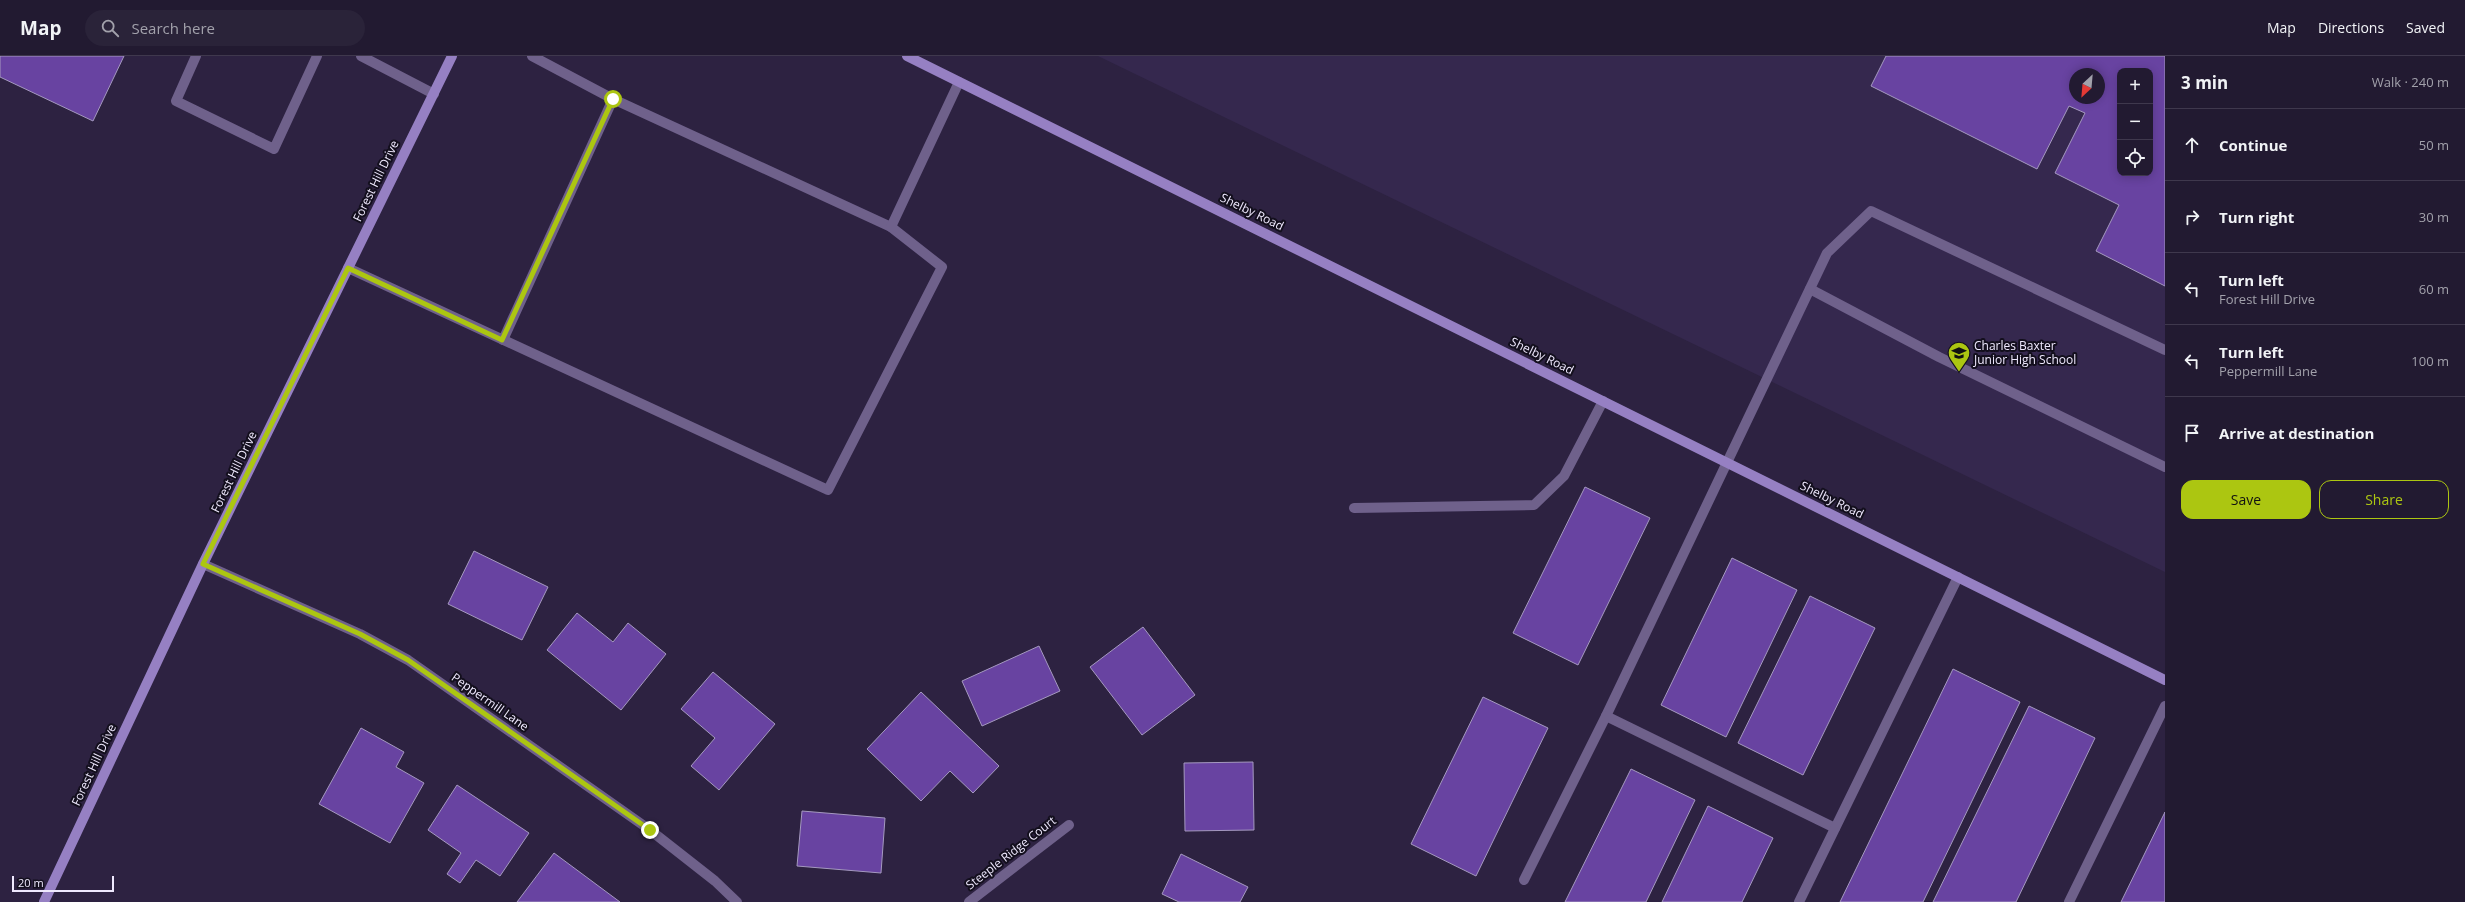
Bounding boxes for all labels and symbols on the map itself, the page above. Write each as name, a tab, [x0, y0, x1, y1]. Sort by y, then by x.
north arrow	[2069, 68, 2105, 104]
route start	[604, 90, 622, 108]
street label: Forest Hill Drive	[348, 137, 403, 224]
street label: Shelby Road	[1218, 189, 1287, 234]
street label: Shelby Road	[1508, 333, 1577, 378]
place label: Charles Baxter Junior High School	[1973, 337, 2076, 368]
school or university icon: Charles Baxter Junior High School	[1946, 340, 1972, 373]
street label: Forest Hill Drive	[206, 428, 261, 515]
street label: Shelby Road	[1798, 477, 1867, 522]
street label: Peppermill Lane	[448, 669, 532, 735]
street label: Forest Hill Drive	[67, 721, 120, 809]
street label: Steeple Ridge Court	[962, 812, 1059, 893]
route end	[641, 821, 659, 839]
scale bar	[12, 874, 114, 893]

